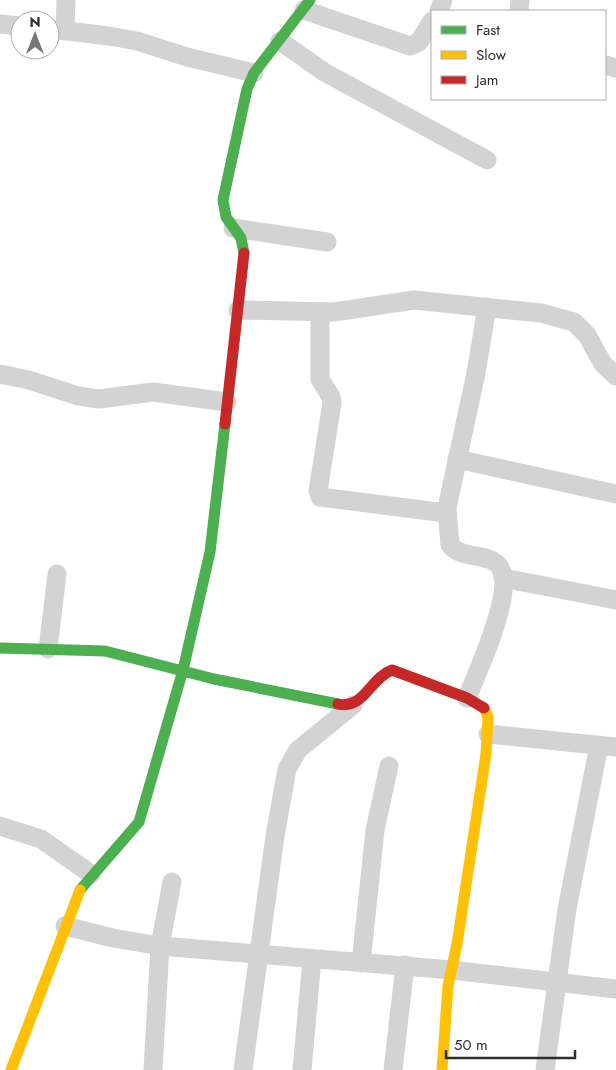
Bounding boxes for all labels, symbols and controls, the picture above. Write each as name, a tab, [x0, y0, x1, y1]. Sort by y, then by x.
north arrow	[10, 10, 60, 60]
legend	[431, 10, 606, 100]
text: N	[29, 12, 41, 32]
text: Fast	[476, 19, 500, 41]
text: Slow	[476, 44, 507, 66]
text: Jam	[474, 69, 499, 91]
scale bar	[446, 1028, 575, 1060]
text: 50 m	[454, 1034, 488, 1056]

